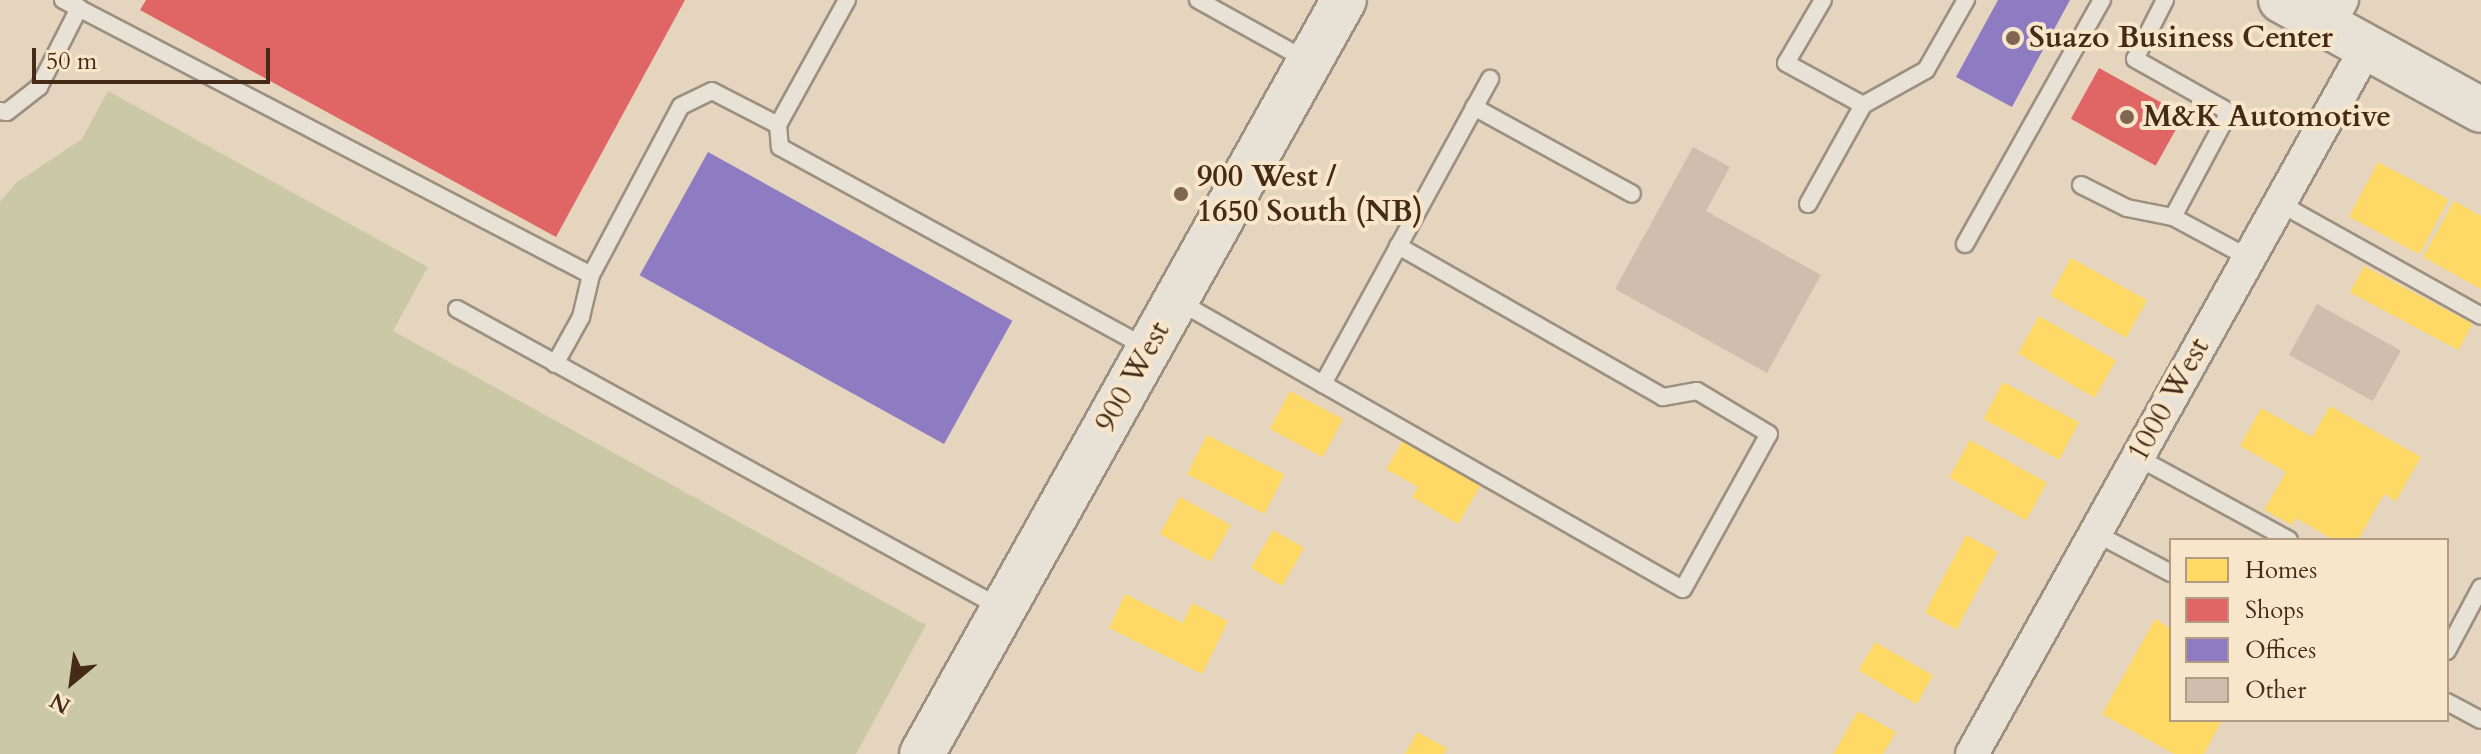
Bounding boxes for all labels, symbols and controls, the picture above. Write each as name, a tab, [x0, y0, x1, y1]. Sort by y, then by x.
place label: Suazo Business Center	[2029, 20, 2333, 56]
marker: Suazo Business Center	[2004, 29, 2022, 47]
scale bar	[36, 32, 274, 82]
text: 50 m	[46, 45, 97, 78]
place label: M&K Automotive	[2143, 99, 2391, 135]
marker: M&K Automotive	[2118, 108, 2136, 126]
place label: 900 West / 1650 South (NB)	[1197, 159, 1423, 230]
marker: 900 West / 1650 South (NB)	[1172, 185, 1190, 203]
street label: 900 West	[1088, 316, 1178, 438]
street label: 1000 West	[2120, 332, 2218, 468]
legend	[2169, 538, 2449, 722]
text: Homes	[2245, 554, 2317, 587]
text: Shops	[2245, 594, 2304, 627]
text: Offices	[2245, 634, 2316, 667]
north arrow	[32, 642, 112, 722]
text: Other	[2245, 674, 2306, 707]
text: N	[45, 685, 76, 721]

